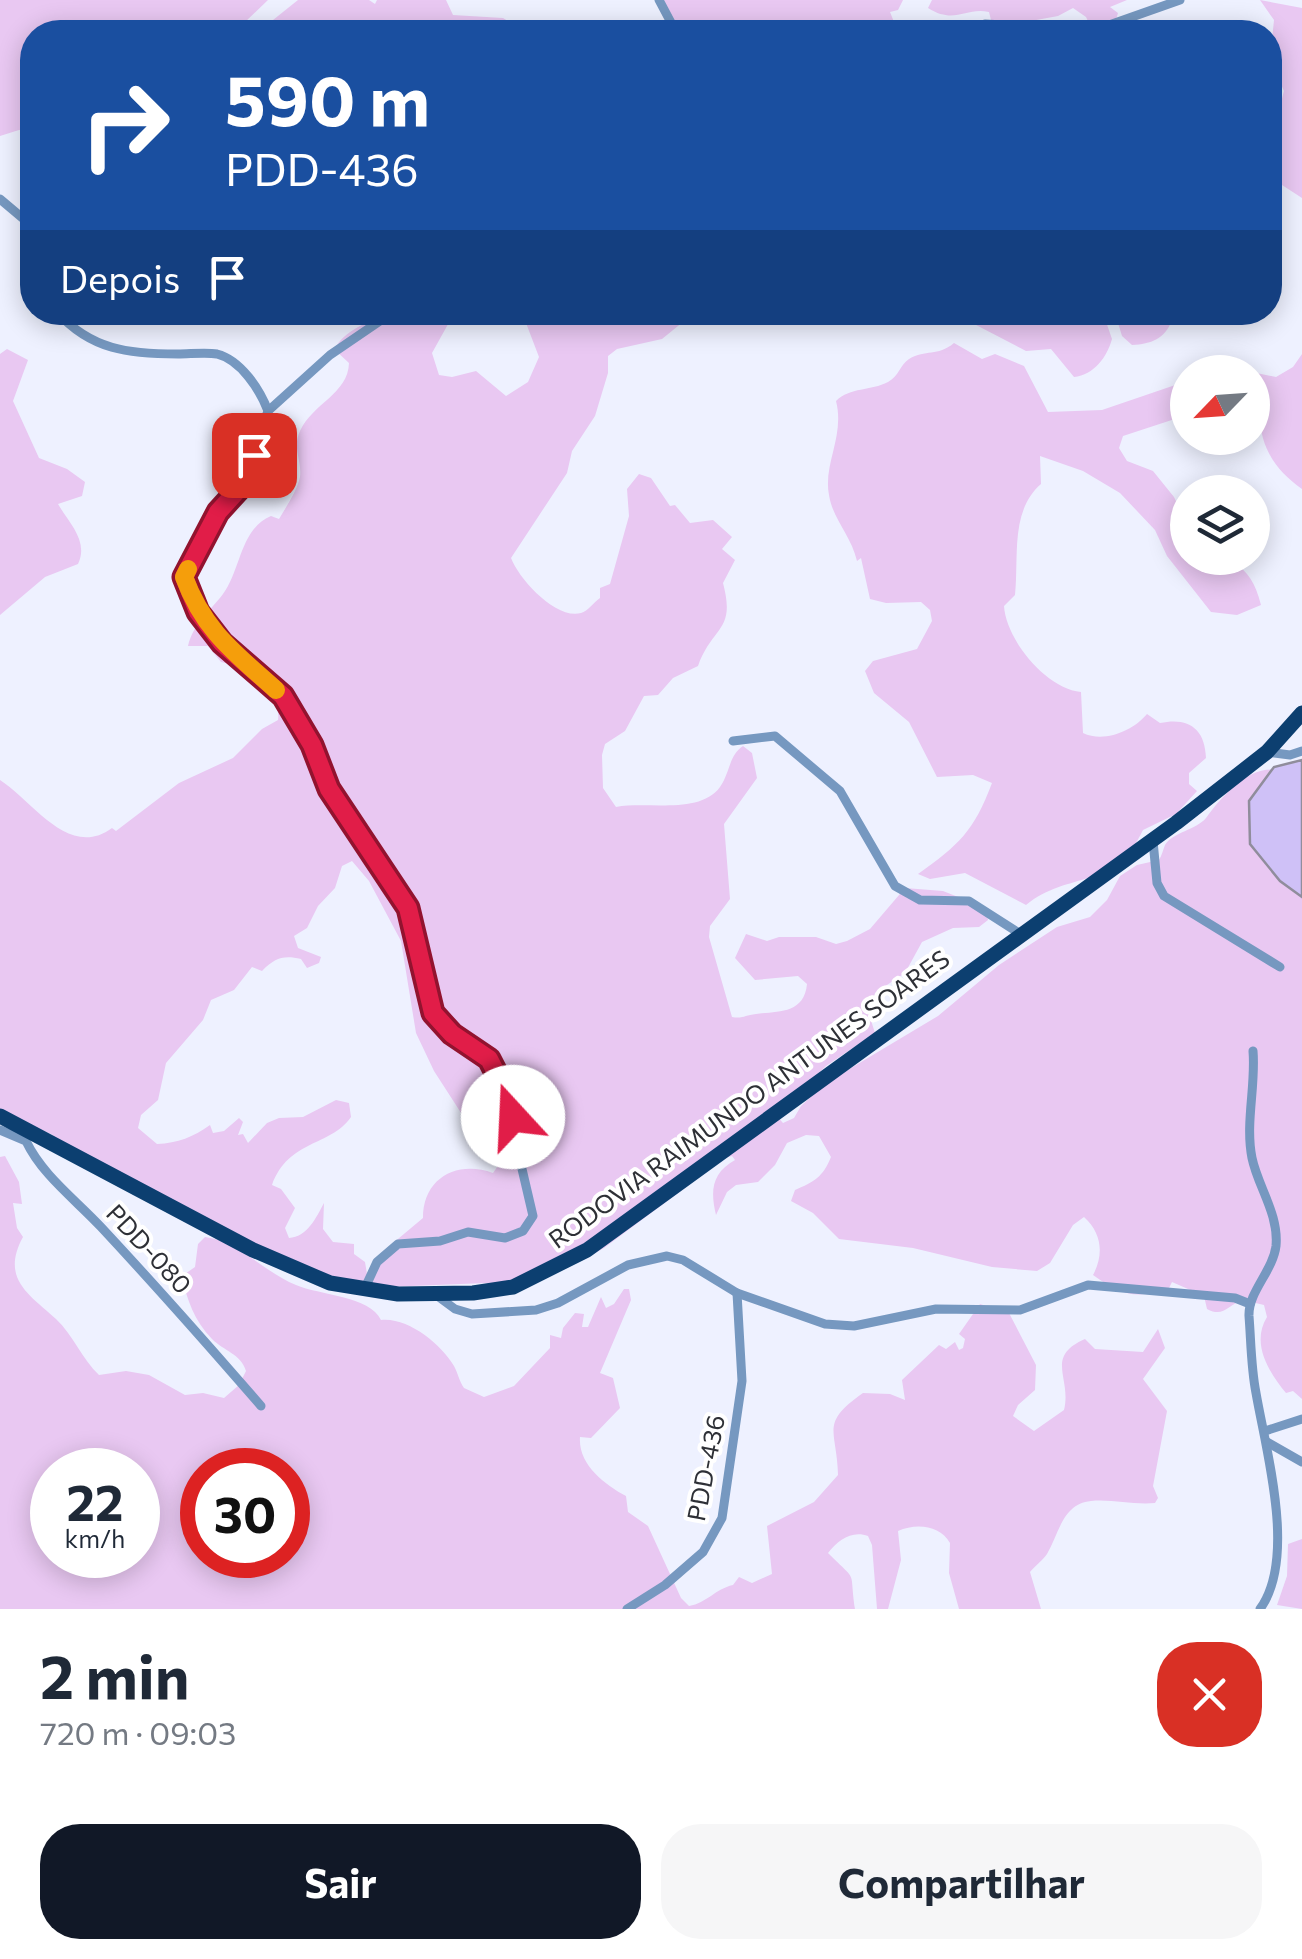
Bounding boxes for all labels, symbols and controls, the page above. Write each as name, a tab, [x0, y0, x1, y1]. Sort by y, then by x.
text: 590 m	[225, 55, 430, 140]
icon: right	[60, 60, 190, 190]
text: PDD-436	[225, 140, 419, 195]
icon: arrive	[200, 250, 255, 305]
text: Depois	[60, 254, 180, 301]
north arrow	[1170, 355, 1270, 455]
map controls	[1170, 355, 1270, 575]
pin	[212, 413, 297, 498]
icon: arrive	[227, 428, 282, 483]
button: layers	[1170, 475, 1270, 575]
street label: RODOVIA RAIMUNDO ANTUNES SOARES	[542, 943, 955, 1254]
position arrow	[461, 1065, 565, 1169]
street label: PDD-080	[101, 1198, 199, 1299]
street label: PDD-436	[680, 1412, 730, 1523]
speed limit sign: 30	[180, 1448, 310, 1578]
text: 22	[67, 1470, 123, 1531]
text: km/h	[65, 1523, 125, 1553]
text: 2 min	[40, 1638, 189, 1711]
button: close	[1157, 1642, 1262, 1747]
text: 720 m · 09:03	[40, 1712, 236, 1752]
button: Sair	[40, 1824, 641, 1939]
button: Compartilhar	[661, 1824, 1262, 1939]

